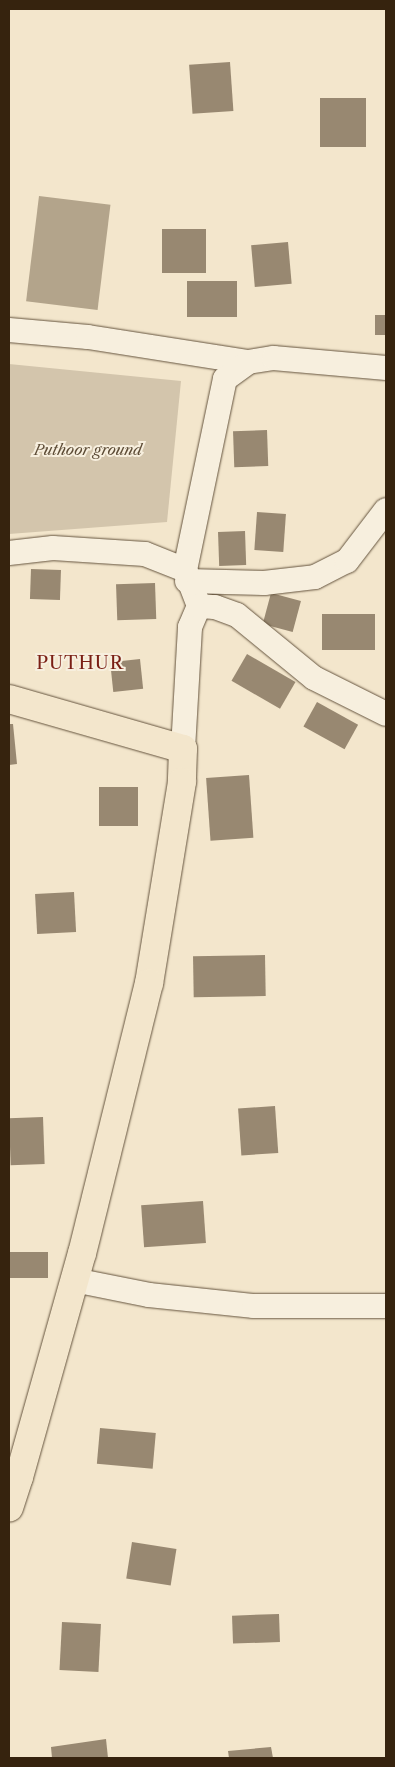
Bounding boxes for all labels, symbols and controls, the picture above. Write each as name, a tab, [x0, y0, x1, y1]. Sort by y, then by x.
park label: Puthoor ground	[34, 441, 142, 459]
district label: PUTHUR	[35, 652, 125, 674]

